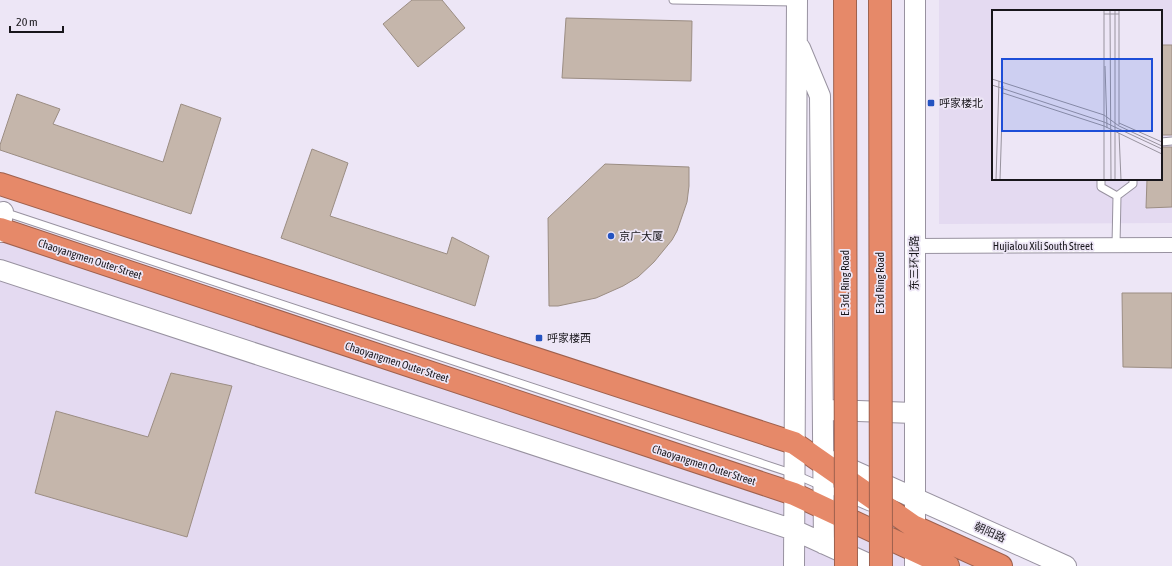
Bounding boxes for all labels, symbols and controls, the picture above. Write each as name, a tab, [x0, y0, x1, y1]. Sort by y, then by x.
scale bar	[10, 8, 63, 34]
inset map	[992, 10, 1162, 180]
text: 20 m	[16, 15, 38, 29]
place label: 呼家楼北	[939, 97, 983, 109]
marker: 呼家楼北	[926, 98, 936, 108]
place label: 京广大厦	[619, 230, 663, 242]
marker: 京广大厦	[606, 231, 616, 241]
street label: 东三环北路	[908, 236, 920, 291]
street label: Chaoyangmen Outer Street	[37, 237, 143, 281]
street label: Hujialou Xili South Street	[993, 240, 1093, 252]
street label: E. 3rd. Ring Road	[839, 250, 851, 316]
street label: E 3rd Ring Road	[874, 252, 886, 314]
place label: 呼家楼西	[547, 332, 591, 344]
marker: 呼家楼西	[534, 333, 544, 343]
street label: Chaoyangmen Outer Street	[344, 340, 450, 384]
street label: Chaoyangmen Outer Street	[651, 443, 757, 487]
street label: 朝阳路	[972, 520, 1008, 544]

